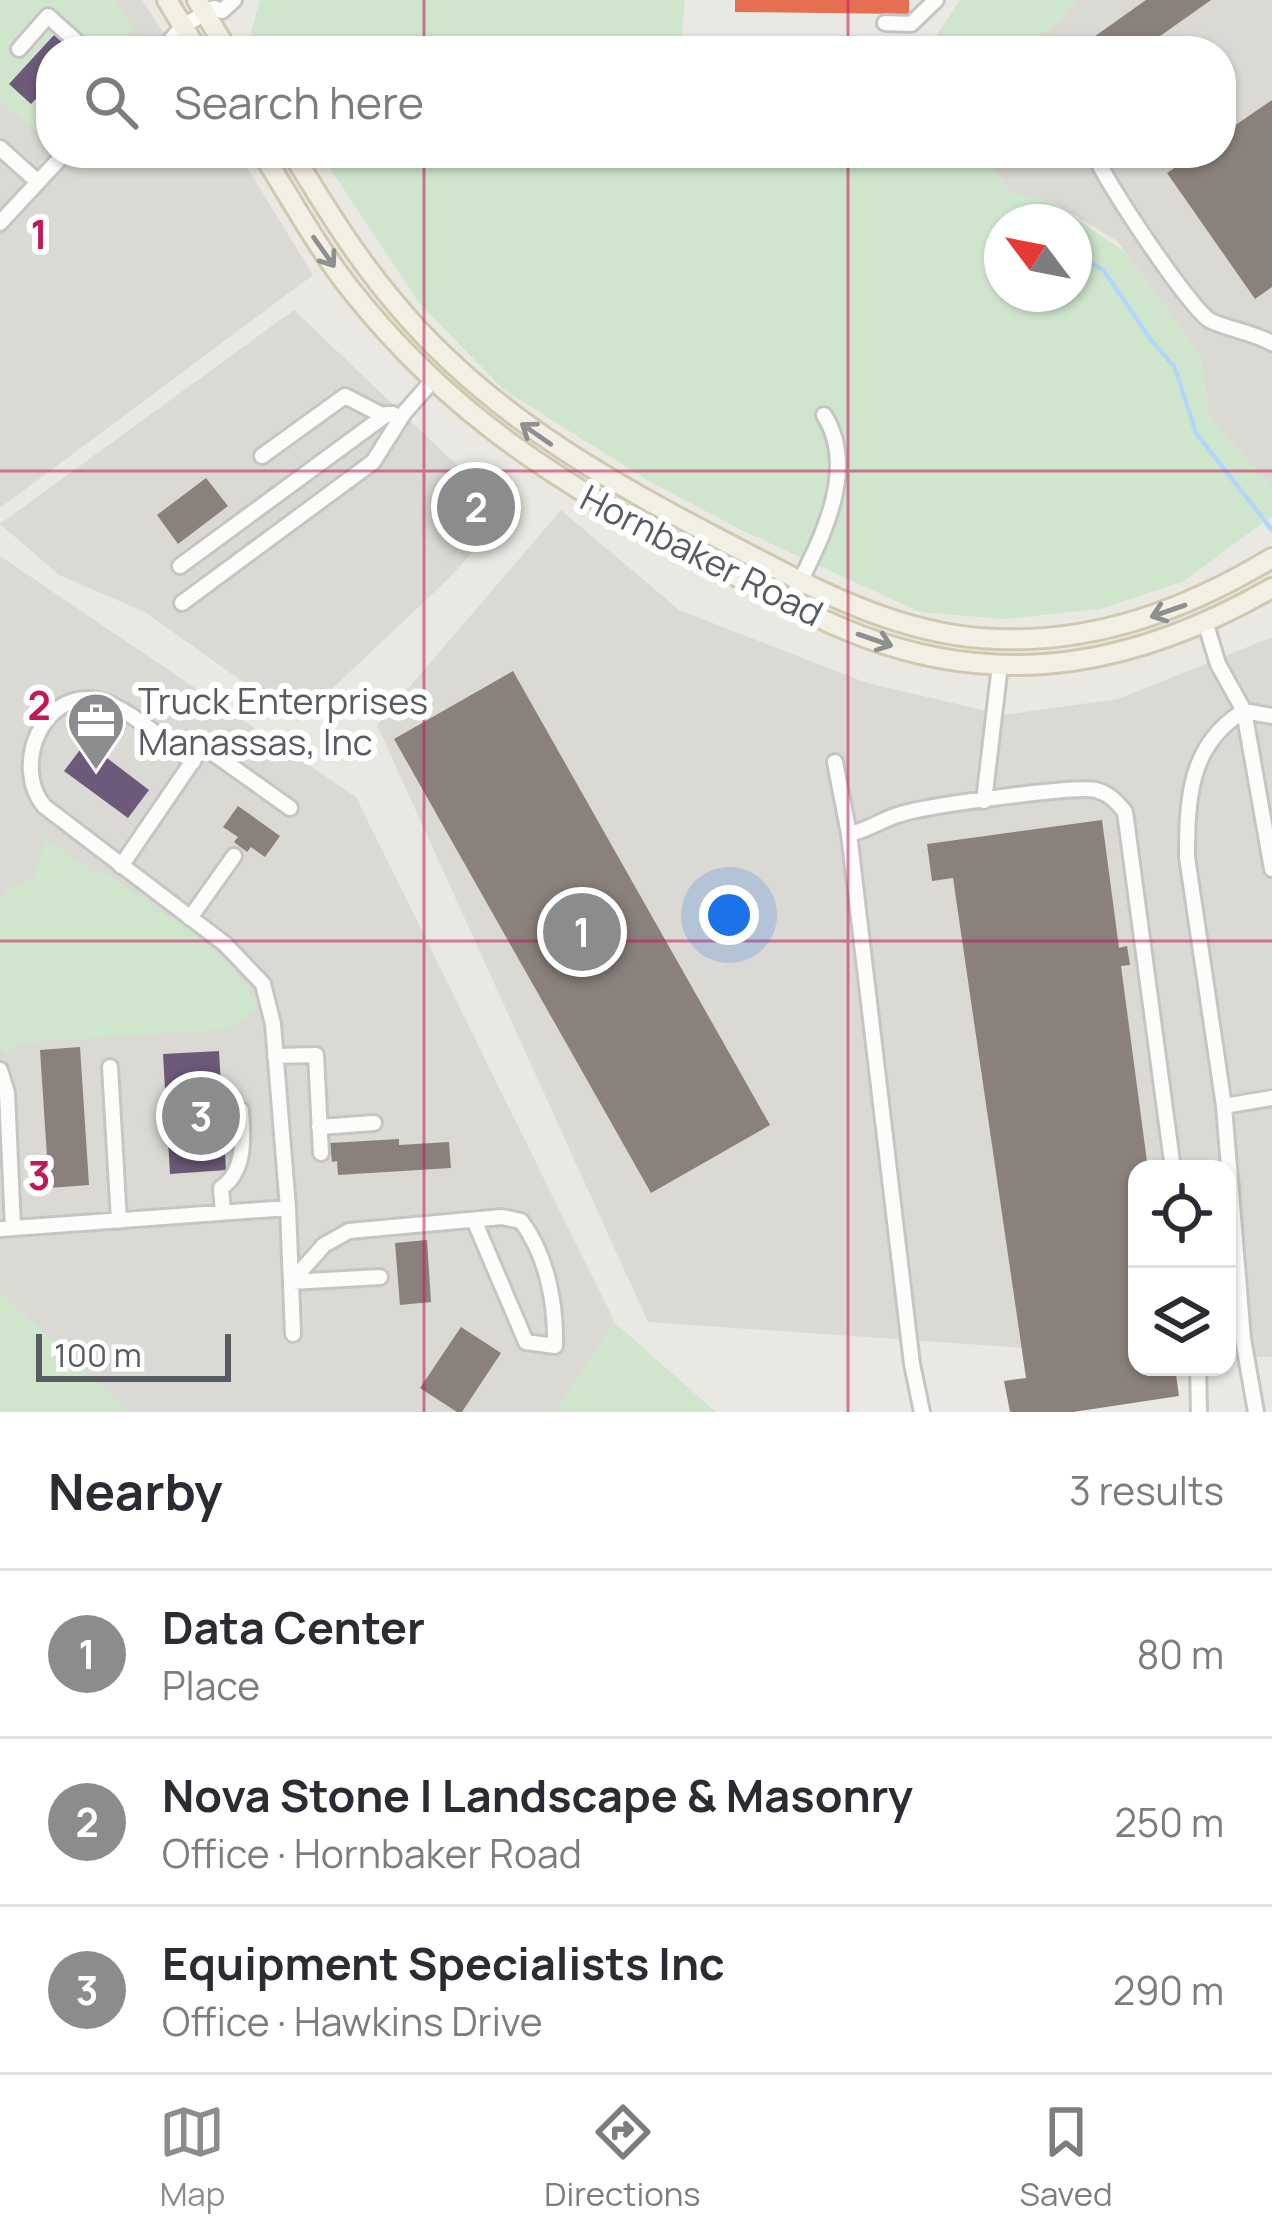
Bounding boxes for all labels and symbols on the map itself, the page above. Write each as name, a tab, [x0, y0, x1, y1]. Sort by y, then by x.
north arrow	[984, 204, 1092, 312]
text: 1	[30, 207, 48, 261]
one-way arrow	[311, 235, 336, 268]
one-way arrow	[520, 422, 553, 447]
pin: 2	[437, 462, 515, 552]
street label: Hornbaker Road	[573, 473, 831, 637]
one-way arrow	[1150, 602, 1187, 623]
one-way arrow	[856, 631, 893, 652]
place label: Truck Enterprises Manassas, Inc	[138, 676, 428, 766]
text: 2	[27, 678, 51, 732]
office icon: Truck Enterprises Manassas, Inc	[65, 690, 127, 772]
your location	[699, 885, 759, 945]
pin: 1	[543, 887, 621, 977]
pin: 3	[162, 1071, 240, 1161]
text: 3	[28, 1148, 50, 1202]
scale bar	[36, 1328, 231, 1381]

